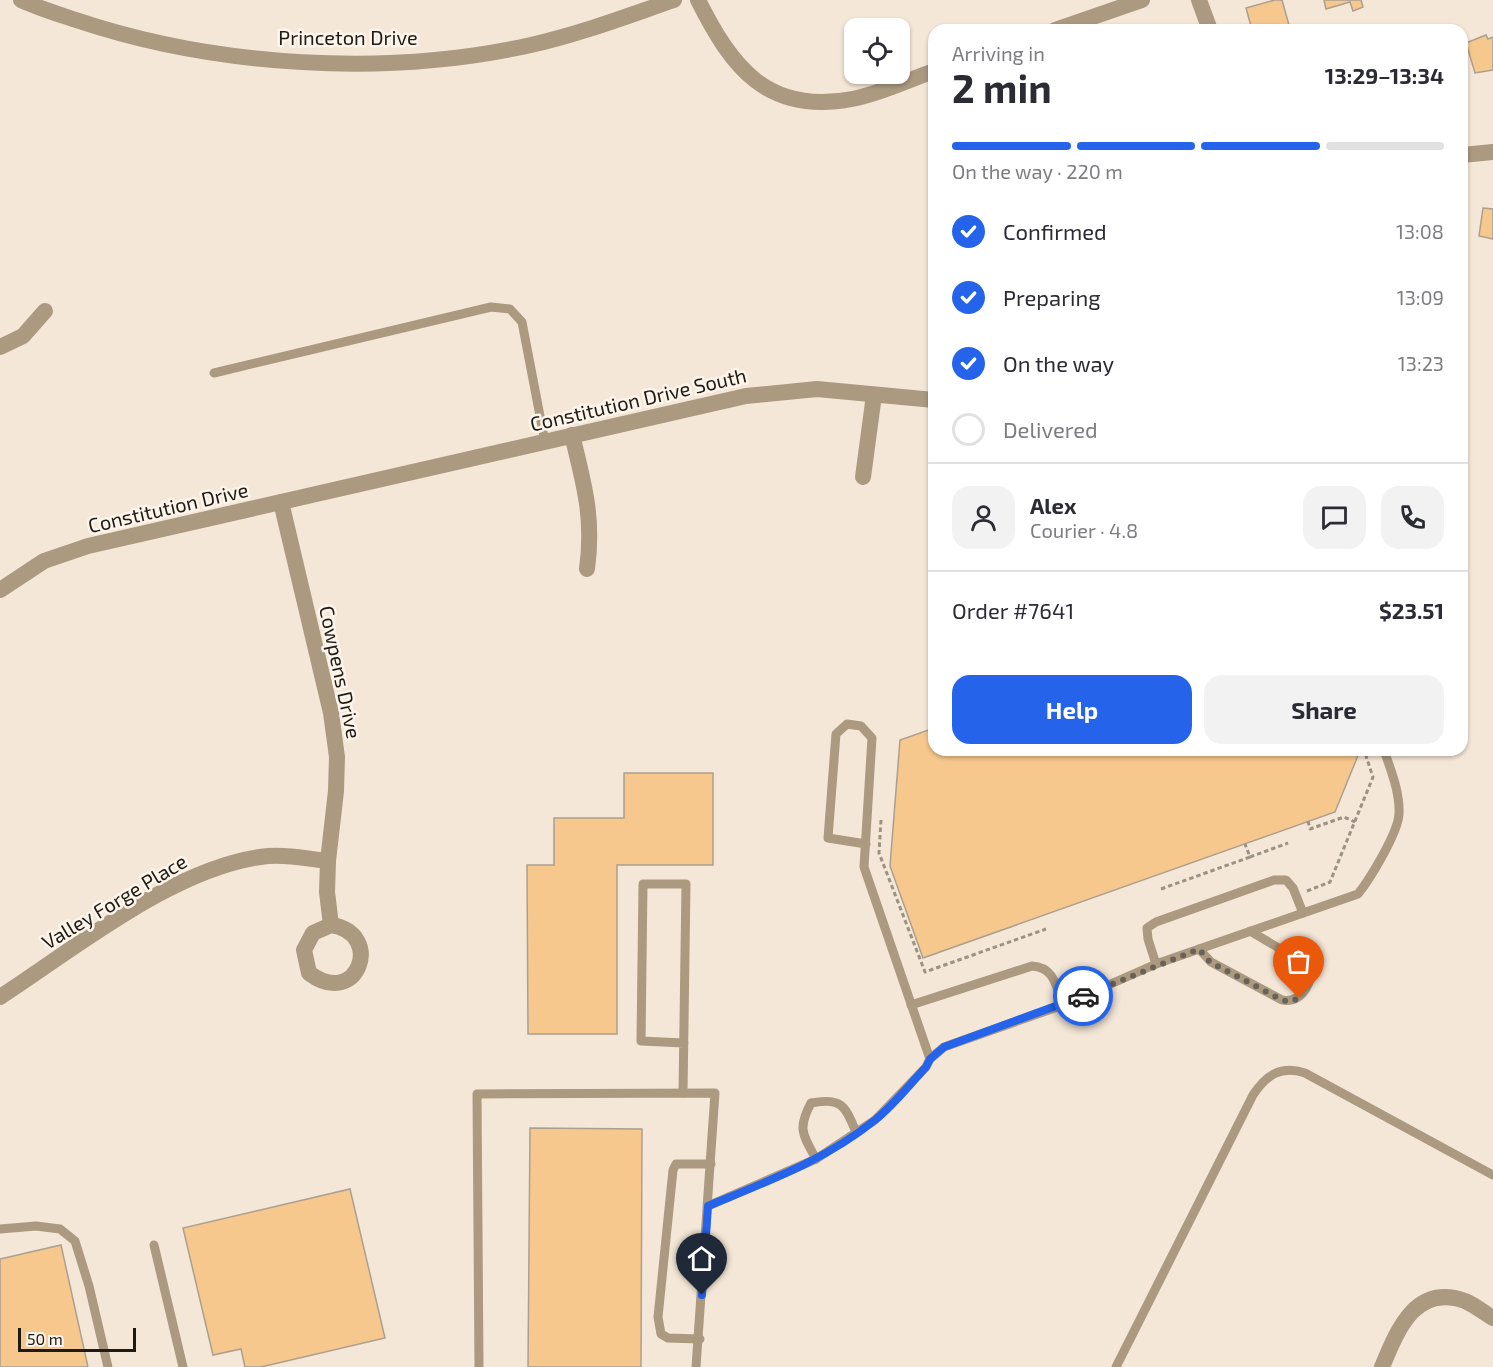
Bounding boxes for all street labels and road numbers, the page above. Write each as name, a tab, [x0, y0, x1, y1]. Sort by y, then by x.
street label: Princeton Drive	[278, 25, 418, 49]
street label: Constitution Drive South	[527, 362, 749, 436]
street label: Constitution Drive	[86, 477, 250, 537]
street label: Cowpens Drive	[315, 603, 367, 741]
street label: Valley Forge Place	[37, 848, 191, 954]

